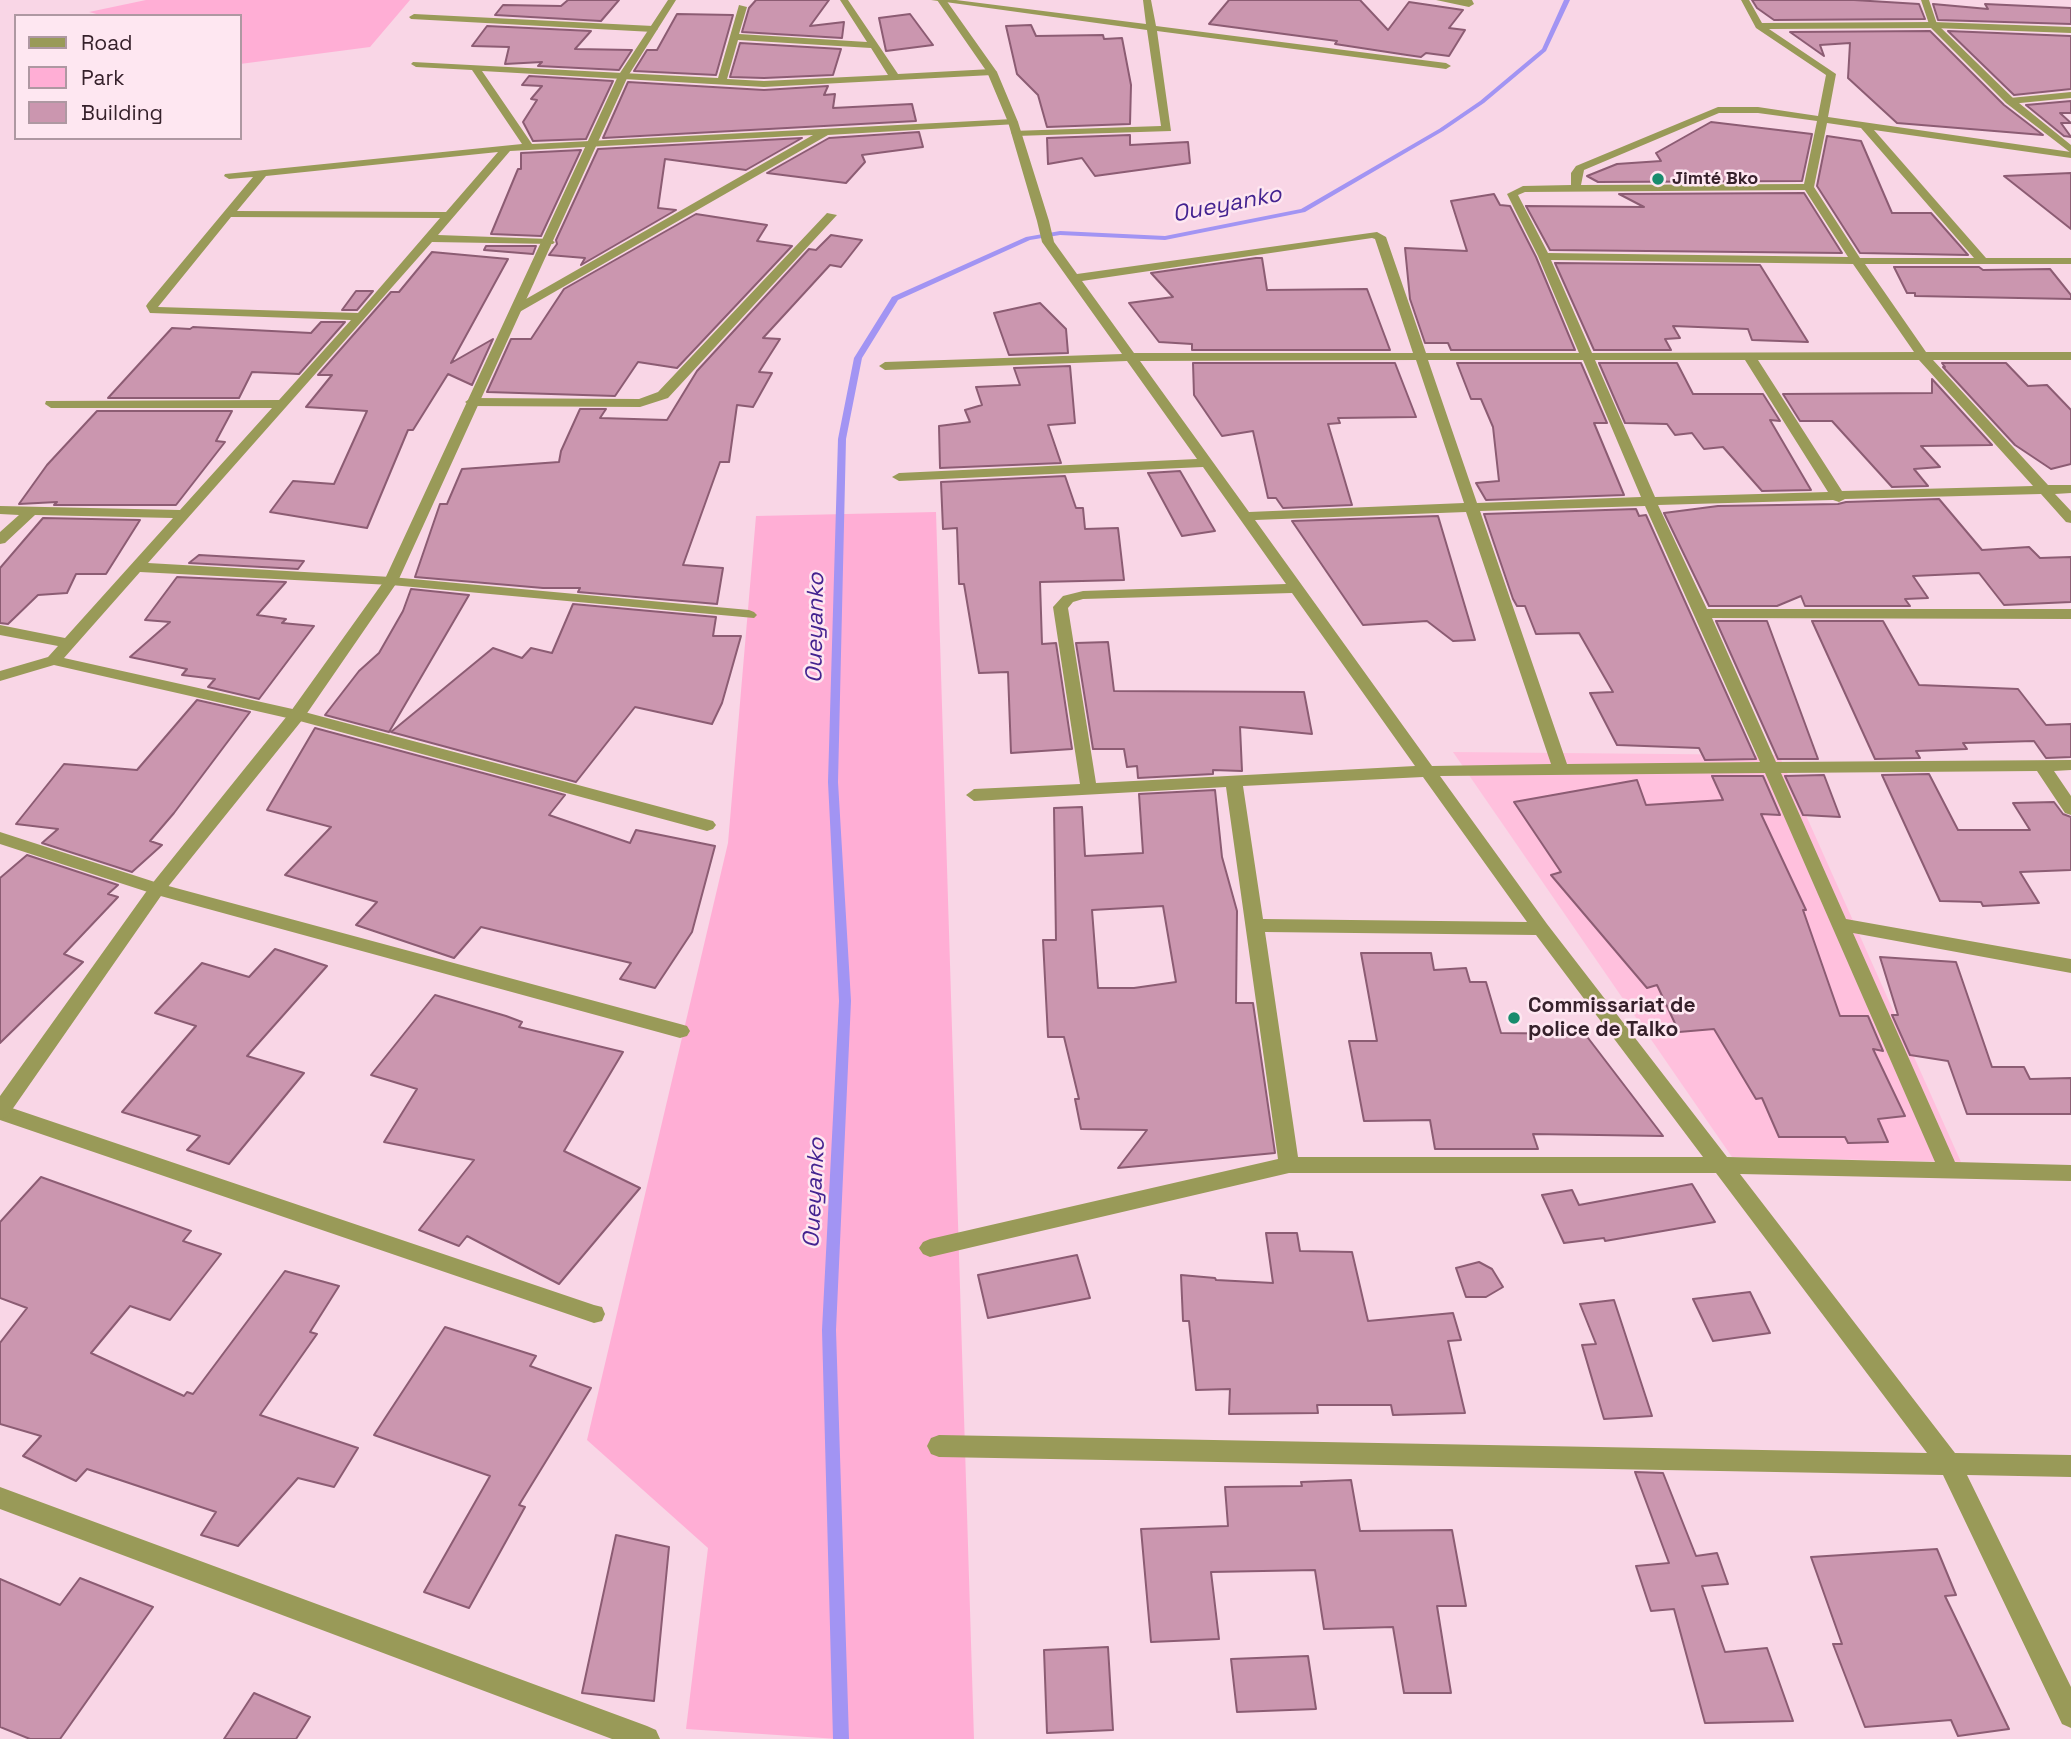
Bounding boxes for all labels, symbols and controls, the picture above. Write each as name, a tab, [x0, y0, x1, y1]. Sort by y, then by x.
legend	[14, 14, 242, 140]
text: Road	[81, 29, 133, 56]
text: Park	[81, 64, 125, 91]
text: Building	[81, 99, 163, 126]
place label: Jimté Bko	[1672, 168, 1758, 190]
marker: Jimté Bko	[1650, 171, 1666, 187]
water label: Oueyanko	[1170, 181, 1284, 229]
water label: Oueyanko	[801, 573, 831, 683]
place label: Commissariat de police de Talko	[1528, 993, 1696, 1043]
marker: Commissariat de police de Talko	[1506, 1010, 1522, 1026]
water label: Oueyanko	[798, 1137, 832, 1249]

